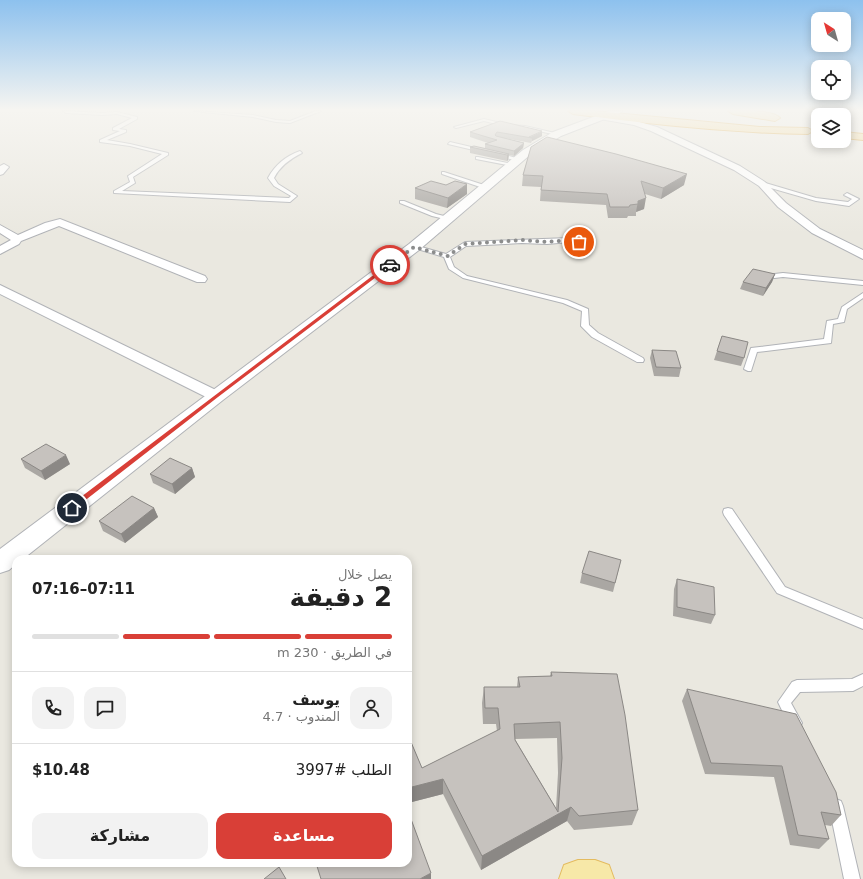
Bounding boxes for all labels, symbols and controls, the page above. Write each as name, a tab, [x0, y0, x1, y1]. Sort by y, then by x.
north arrow	[811, 12, 851, 52]
map controls	[811, 12, 851, 148]
button: locate	[811, 60, 851, 100]
button: layers	[811, 108, 851, 148]
pin	[562, 225, 596, 259]
icon: bag	[568, 231, 590, 253]
courier	[370, 245, 410, 285]
icon: car	[379, 254, 401, 276]
pin	[55, 491, 89, 525]
icon: home	[61, 497, 83, 519]
text: يصل خلال	[338, 567, 392, 582]
text: 07:11–07:16	[32, 580, 135, 598]
text: 2 دقيقة	[289, 582, 392, 612]
text: في الطريق · 230 m	[277, 645, 392, 660]
button: phone	[32, 687, 74, 729]
button: chat	[84, 687, 126, 729]
button: person	[350, 687, 392, 729]
text: يوسف	[292, 691, 340, 709]
text: المندوب · 4.7	[263, 709, 340, 724]
text: $10.48	[32, 761, 90, 779]
text: الطلب #3997	[296, 761, 392, 779]
button: مشاركة	[32, 813, 208, 859]
button: مساعدة	[216, 813, 392, 859]

